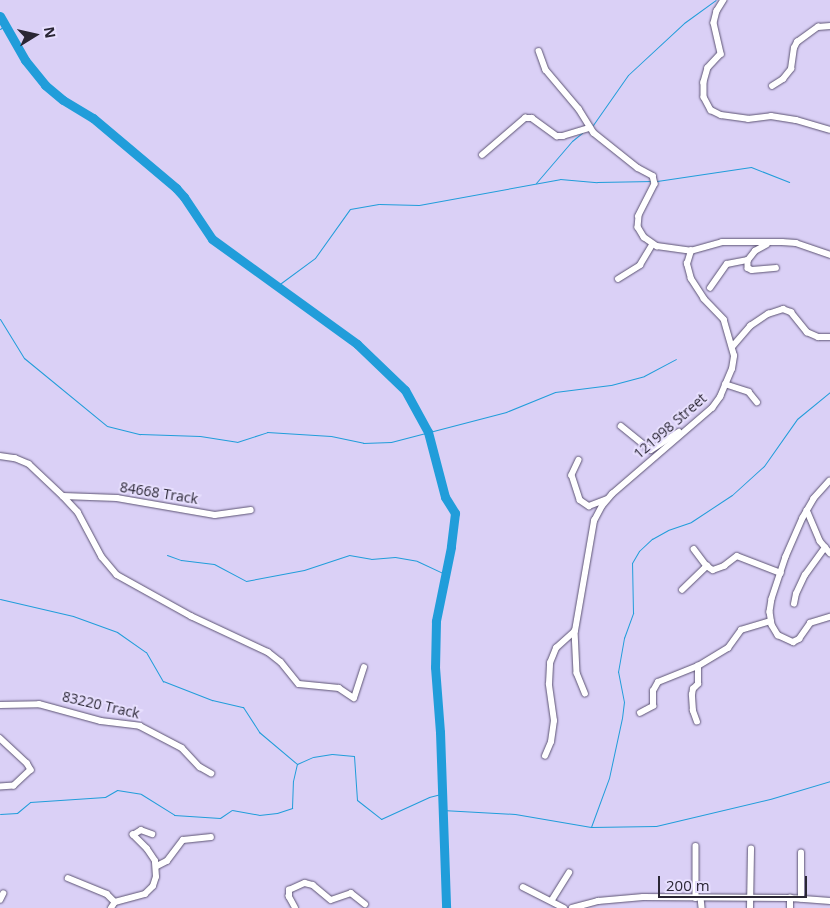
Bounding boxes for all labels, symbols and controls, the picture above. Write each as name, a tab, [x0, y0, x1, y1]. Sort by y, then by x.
north arrow	[10, 10, 60, 60]
text: N	[40, 25, 61, 40]
street label: 121998 Street	[630, 390, 710, 462]
street label: 84668 Track	[119, 479, 199, 507]
street label: 83220 Track	[61, 688, 141, 722]
scale bar	[660, 866, 809, 898]
text: 200 m	[666, 875, 710, 895]

